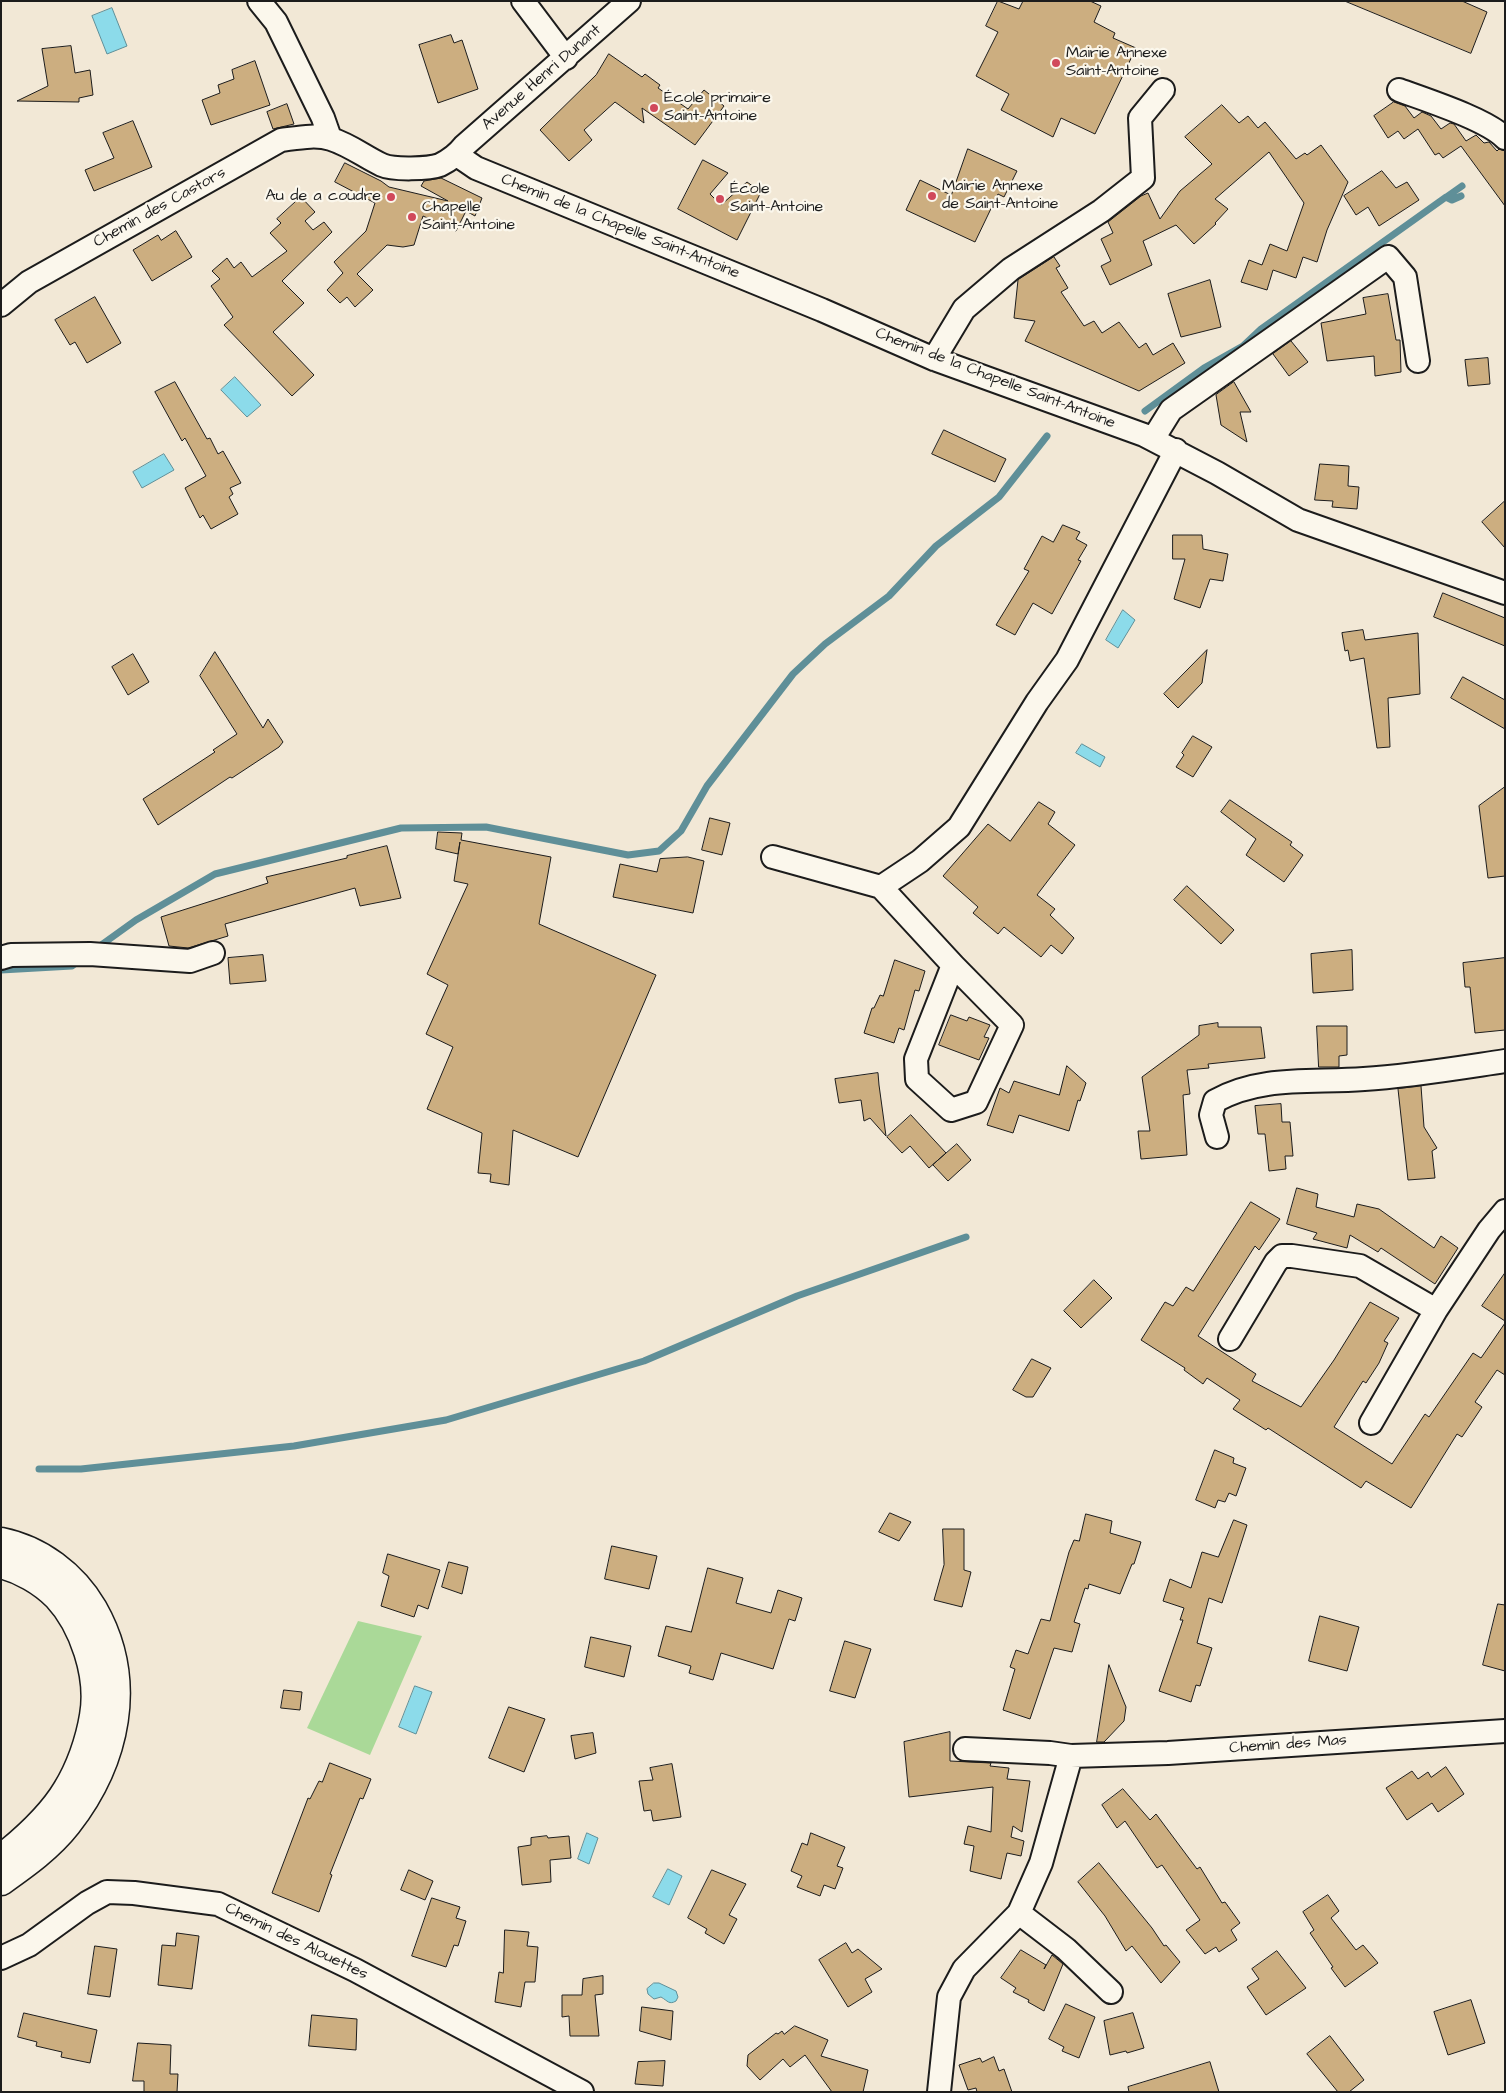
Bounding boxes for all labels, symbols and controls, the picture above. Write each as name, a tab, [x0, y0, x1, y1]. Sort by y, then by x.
street label: Avenue Henri Dunant	[479, 21, 605, 135]
place label: Mairie Annexe Saint-Antoine	[1066, 44, 1167, 82]
marker: Mairie Annexe Saint-Antoine	[1050, 57, 1062, 69]
place label: École primaire Saint-Antoine	[664, 89, 771, 127]
marker: École primaire Saint-Antoine	[648, 102, 660, 114]
street label: Chemin des Castors	[90, 164, 230, 252]
street label: Chemin de la Chapelle Saint-Antoine	[498, 170, 742, 284]
place label: Mairie Annexe de Saint-Antoine	[942, 177, 1058, 215]
place label: École Saint-Antoine	[730, 180, 823, 218]
place label: Au de a coudre	[265, 187, 381, 207]
marker: Mairie Annexe de Saint-Antoine	[926, 190, 938, 202]
marker: Au de a coudre	[385, 191, 397, 203]
marker: École Saint-Antoine	[714, 193, 726, 205]
place label: Chapelle Saint-Antoine	[422, 198, 515, 236]
marker: Chapelle Saint-Antoine	[406, 211, 418, 223]
street label: Chemin de la Chapelle Saint-Antoine	[872, 324, 1118, 434]
street label: Chemin des Mas	[1229, 1731, 1347, 1759]
street label: Chemin des Alouettes	[221, 1899, 371, 1985]

